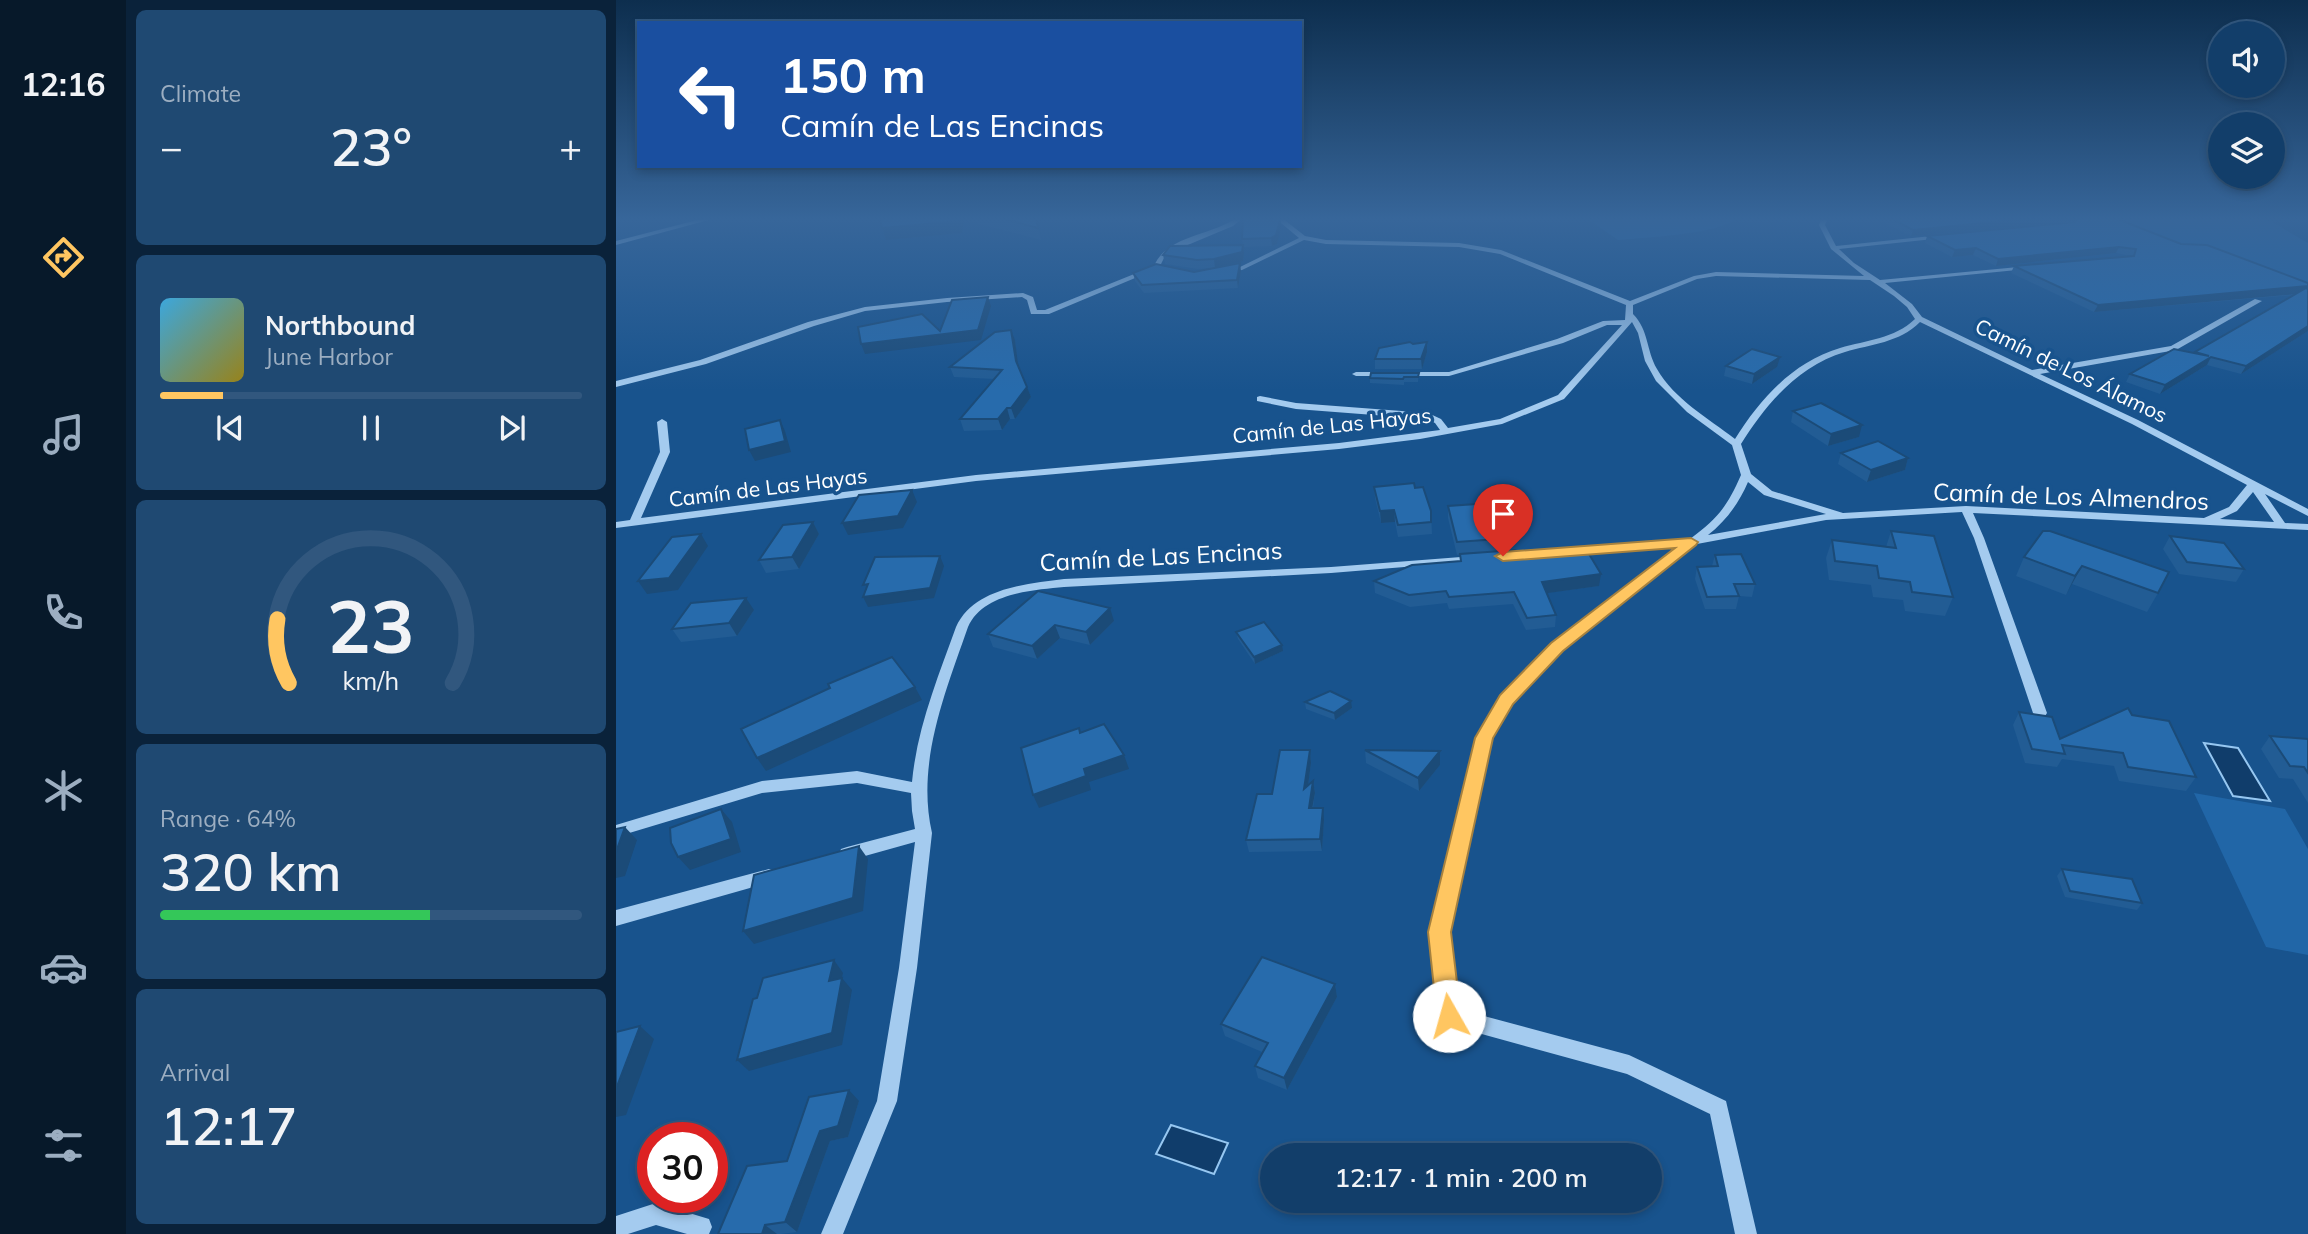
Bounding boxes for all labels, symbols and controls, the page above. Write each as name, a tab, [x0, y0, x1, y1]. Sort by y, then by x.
map controls	[2208, 21, 2285, 189]
button: sound	[2208, 21, 2285, 98]
text: 150 m	[780, 44, 926, 105]
icon: left	[665, 49, 756, 140]
text: 12:16	[21, 64, 105, 104]
text: Climate	[160, 79, 241, 108]
text: Camín de Las Encinas	[780, 105, 1104, 145]
button: layers	[2208, 112, 2285, 189]
text: 23°	[330, 114, 412, 179]
text: −	[160, 123, 183, 171]
text: +	[559, 123, 582, 171]
icon: directions	[39, 233, 88, 282]
text: Northbound	[265, 309, 415, 342]
street label: Camín de Los Álamos	[1971, 312, 2172, 428]
text: June Harbor	[265, 342, 393, 371]
street label: Camín de Las Hayas	[1231, 402, 1433, 448]
icon: previous	[211, 409, 249, 447]
icon: pause	[352, 409, 390, 447]
icon: next	[493, 409, 531, 447]
icon: music	[39, 410, 88, 459]
street label: Camín de Las Hayas	[667, 462, 869, 512]
street label: Camín de Los Almendros	[1932, 476, 2210, 516]
pin	[1473, 484, 1533, 556]
icon: arrive	[1484, 495, 1522, 533]
street label: Camín de Las Encinas	[1039, 535, 1283, 577]
text: 23	[327, 580, 415, 671]
icon: phone	[39, 588, 88, 637]
text: km/h	[343, 665, 399, 696]
icon: climate	[39, 766, 88, 815]
text: Range · 64%	[160, 804, 296, 833]
text: 320 km	[160, 839, 341, 904]
icon: car	[39, 943, 88, 992]
position arrow	[1412, 979, 1486, 1053]
text: Arrival	[160, 1058, 230, 1087]
text: 12:17	[160, 1093, 297, 1158]
icon: filters	[39, 1121, 88, 1170]
speed limit sign: 30	[637, 1122, 728, 1213]
text: 12:17 · 1 min · 200 m	[1334, 1161, 1588, 1194]

